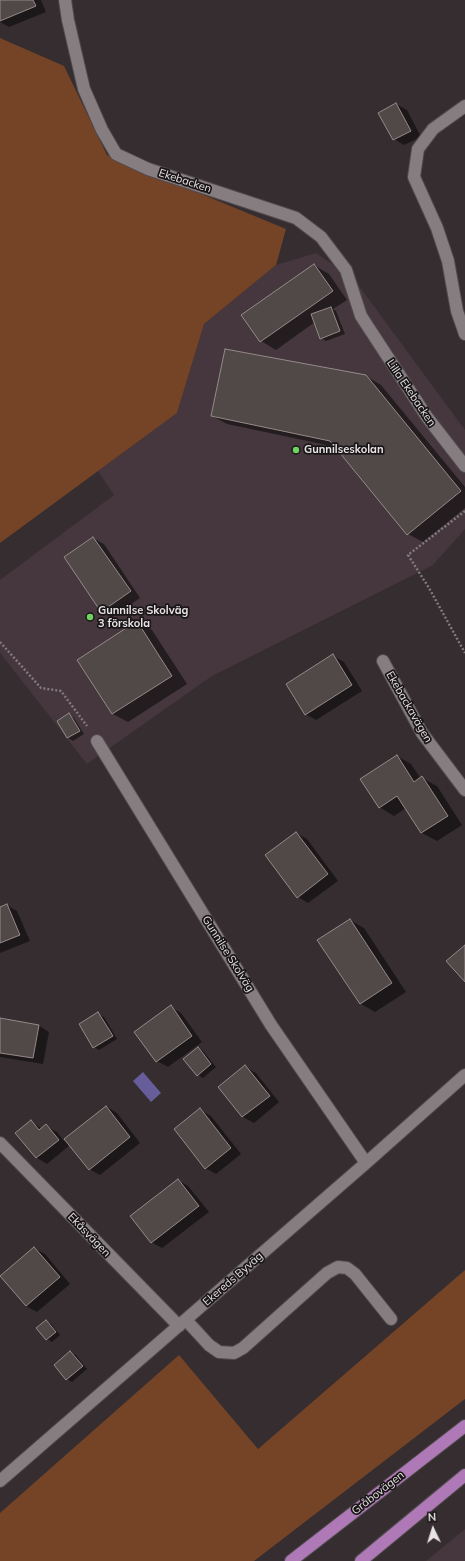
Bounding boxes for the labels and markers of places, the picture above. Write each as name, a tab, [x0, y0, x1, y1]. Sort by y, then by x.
place label: Gunnilseskolan	[304, 443, 384, 457]
marker: Gunnilseskolan	[291, 445, 301, 455]
place label: Gunnilse Skolväg 3 förskola	[98, 604, 188, 630]
marker: Gunnilse Skolväg 3 förskola	[85, 612, 95, 622]

